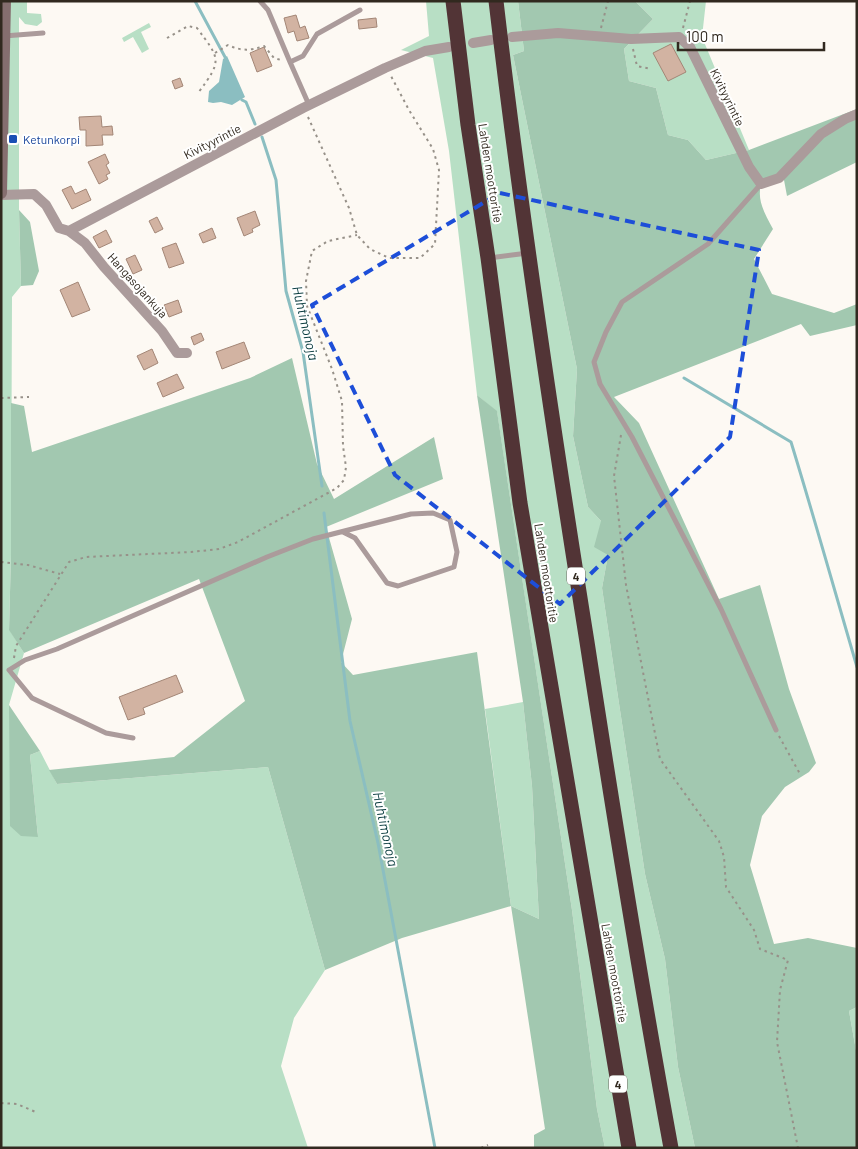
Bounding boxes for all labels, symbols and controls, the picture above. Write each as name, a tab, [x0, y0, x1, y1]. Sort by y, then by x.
scale bar	[678, 20, 824, 52]
text: 100 m	[686, 27, 724, 45]
street label: Kivityyrintie	[708, 66, 748, 128]
street label: Kivityyrintie	[181, 121, 243, 161]
street label: Lahden moottoritie	[476, 122, 506, 224]
place label: Ketunkorpi	[23, 132, 80, 146]
marker: Ketunkorpi	[7, 133, 19, 145]
street label: Hangasojankuja	[105, 250, 171, 320]
water label: Huhtimonoja	[289, 284, 323, 362]
street label: Lahden moottoritie	[532, 522, 562, 624]
road number: 4	[567, 568, 585, 584]
water label: Huhtimonoja	[370, 790, 402, 868]
street label: Lahden moottoritie	[599, 922, 631, 1024]
road number: 4	[609, 1076, 627, 1092]

